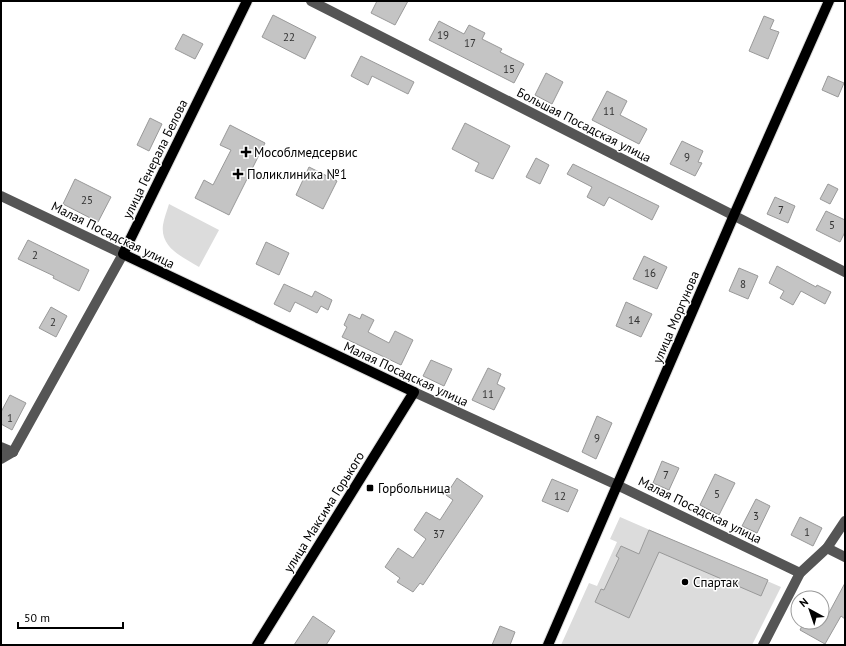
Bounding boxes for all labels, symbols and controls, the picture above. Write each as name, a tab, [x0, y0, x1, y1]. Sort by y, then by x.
house number: 19	[437, 28, 449, 42]
house number: 22	[283, 30, 295, 44]
house number: 17	[464, 36, 476, 50]
house number: 15	[503, 62, 515, 76]
street label: Большая Посадская улица	[514, 84, 654, 166]
street label: улица Генерала Белова	[119, 96, 191, 222]
house number: 11	[603, 104, 615, 118]
place label: Мособлмедсервис	[254, 144, 358, 161]
marker: Мособлмедсервис	[241, 147, 251, 157]
house number: 9	[684, 150, 690, 164]
place label: Поликлиника №1	[247, 166, 347, 183]
marker: Поликлиника №1	[232, 168, 244, 180]
house number: 25	[81, 193, 93, 207]
street label: Малая Посадская улица	[48, 198, 178, 272]
house number: 7	[778, 203, 784, 217]
house number: 5	[829, 218, 835, 232]
house number: 2	[32, 248, 38, 262]
house number: 16	[644, 266, 656, 280]
street label: улица Моргунова	[649, 268, 703, 366]
house number: 8	[740, 277, 746, 291]
house number: 14	[628, 313, 640, 327]
house number: 2	[50, 315, 56, 329]
street label: Малая Посадская улица	[341, 338, 471, 410]
house number: 11	[482, 387, 494, 401]
house number: 1	[7, 411, 13, 425]
house number: 9	[594, 431, 600, 445]
street label: улица Максима Горького	[280, 448, 368, 576]
house number: 7	[663, 468, 669, 482]
street label: Малая Посадская улица	[635, 473, 765, 547]
place label: Горбольница	[378, 480, 450, 497]
marker: Горбольница	[365, 483, 375, 493]
house number: 5	[714, 487, 720, 501]
house number: 12	[554, 489, 566, 503]
house number: 3	[753, 509, 759, 523]
house number: 1	[804, 525, 810, 539]
house number: 37	[433, 527, 445, 541]
place label: Спартак	[693, 574, 739, 591]
marker: Спартак	[680, 577, 690, 587]
north arrow	[790, 590, 830, 630]
text: N	[796, 595, 811, 610]
scale bar	[18, 604, 123, 630]
text: 50 m	[24, 610, 50, 625]

